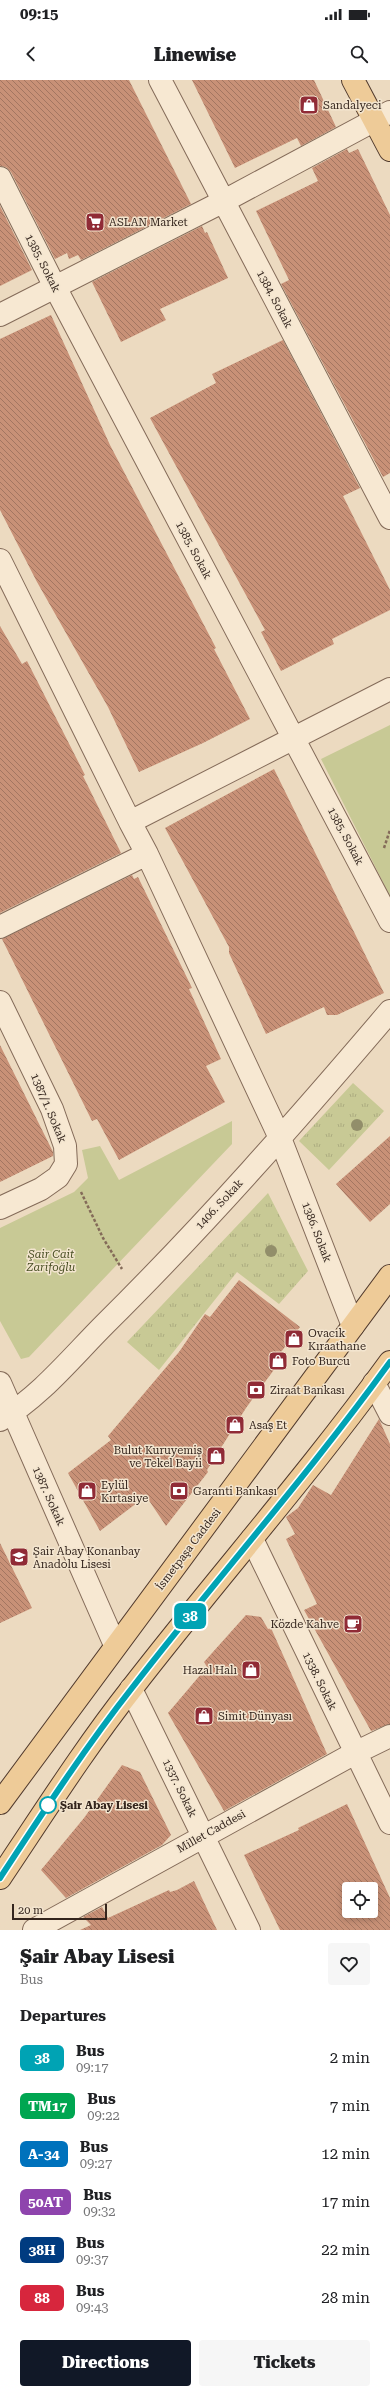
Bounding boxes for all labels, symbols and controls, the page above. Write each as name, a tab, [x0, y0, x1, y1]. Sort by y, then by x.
text: 09:15	[20, 5, 58, 23]
icon: back	[20, 43, 42, 65]
icon: search	[348, 43, 370, 65]
text: Linewise	[154, 44, 236, 65]
shop icon: Sandalyeci	[298, 94, 320, 116]
place label: Sandalyeci	[323, 99, 382, 112]
supermarket icon: ASLAN Market	[84, 211, 106, 233]
place label: ASLAN Market	[109, 216, 188, 229]
street label: 1385. Sokak	[22, 232, 63, 295]
street label: 1384. Sokak	[254, 268, 295, 330]
street label: 1385. Sokak	[173, 519, 214, 581]
street label: 1385. Sokak	[325, 805, 366, 867]
street label: 1387/1. Sokak	[28, 1071, 69, 1145]
street label: 1406. Sokak	[193, 1177, 246, 1232]
street label: 1386. Sokak	[299, 1200, 334, 1264]
park label: Şair Cait Zarifoğlu	[26, 1248, 75, 1274]
place label: Ovacık Kıraathane	[308, 1327, 366, 1353]
shop icon: Ovacık Kıraathane	[283, 1328, 305, 1350]
shop icon: Foto Burcu	[267, 1350, 289, 1372]
place label: Foto Burcu	[292, 1355, 350, 1368]
bank icon: Ziraat Bankası	[245, 1379, 267, 1401]
place label: Ziraat Bankası	[270, 1384, 345, 1397]
shop icon: Asaş Et	[224, 1414, 246, 1436]
place label: Asaş Et	[249, 1419, 287, 1432]
place label: Bulut Kuruyemiş ve Tekel Bayii	[114, 1444, 202, 1470]
shop icon: Bulut Kuruyemiş ve Tekel Bayii	[205, 1445, 227, 1467]
street label: 1387. Sokak	[30, 1465, 67, 1528]
place label: Eylül Kırtasiye	[101, 1479, 148, 1505]
shop icon: Eylül Kırtasiye	[76, 1480, 98, 1502]
bank icon: Garanti Bankası	[168, 1480, 190, 1502]
place label: Garanti Bankası	[193, 1485, 278, 1498]
street label: İsmetpaşa Caddesi	[153, 1505, 224, 1593]
place label: Şair Abay Konanbay Anadolu Lisesi	[33, 1545, 141, 1571]
school or university icon: Şair Abay Konanbay Anadolu Lisesi	[8, 1546, 30, 1568]
line badge: 38	[172, 1603, 208, 1629]
text: 38	[182, 1608, 198, 1624]
cafe icon: Közde Kahve	[342, 1613, 364, 1635]
place label: Közde Kahve	[270, 1618, 339, 1631]
street label: 1338. Sokak	[300, 1650, 339, 1713]
shop icon: Hazal Halı	[240, 1659, 262, 1681]
place label: Hazal Halı	[183, 1664, 237, 1677]
shop icon: Simit Dünyası	[193, 1705, 215, 1727]
place label: Simit Dünyası	[218, 1710, 293, 1723]
street label: 1337. Sokak	[160, 1757, 199, 1820]
marker: Şair Abay Lisesi	[39, 1796, 57, 1814]
place label: Şair Abay Lisesi	[60, 1799, 148, 1812]
street label: Millet Caddesi	[175, 1807, 248, 1856]
map controls	[342, 1882, 378, 1918]
button: locate	[342, 1882, 378, 1918]
scale bar	[12, 1902, 107, 1921]
text: 20 m	[18, 1904, 43, 1917]
button: heart	[328, 1943, 370, 1985]
text: Şair Abay Lisesi	[20, 1945, 174, 1968]
text: Bus	[20, 1972, 43, 1987]
text: Departures	[20, 2007, 106, 2025]
text: Bus	[76, 2042, 104, 2060]
text: 2 min	[330, 2049, 370, 2067]
text: 38	[34, 2050, 50, 2066]
text: 09:17	[76, 2060, 108, 2075]
text: Bus	[87, 2090, 116, 2108]
text: 7 min	[330, 2097, 370, 2115]
text: TM17	[28, 2098, 67, 2114]
text: 09:22	[87, 2108, 120, 2123]
text: Bus	[80, 2138, 108, 2156]
text: 12 min	[321, 2145, 370, 2163]
text: A-34	[28, 2146, 60, 2162]
text: 09:27	[80, 2156, 112, 2171]
text: Bus	[83, 2186, 112, 2204]
text: 17 min	[321, 2193, 370, 2211]
text: 50AT	[28, 2194, 63, 2210]
text: 09:32	[83, 2204, 116, 2219]
text: Bus	[76, 2234, 104, 2252]
text: 22 min	[321, 2241, 370, 2259]
text: 38H	[28, 2242, 56, 2258]
text: 09:37	[76, 2252, 108, 2267]
text: Bus	[76, 2282, 104, 2300]
text: 28 min	[321, 2289, 370, 2307]
text: 88	[34, 2290, 50, 2306]
text: 09:43	[76, 2300, 108, 2315]
button: Directions	[20, 2340, 191, 2386]
button: Tickets	[199, 2340, 370, 2386]

